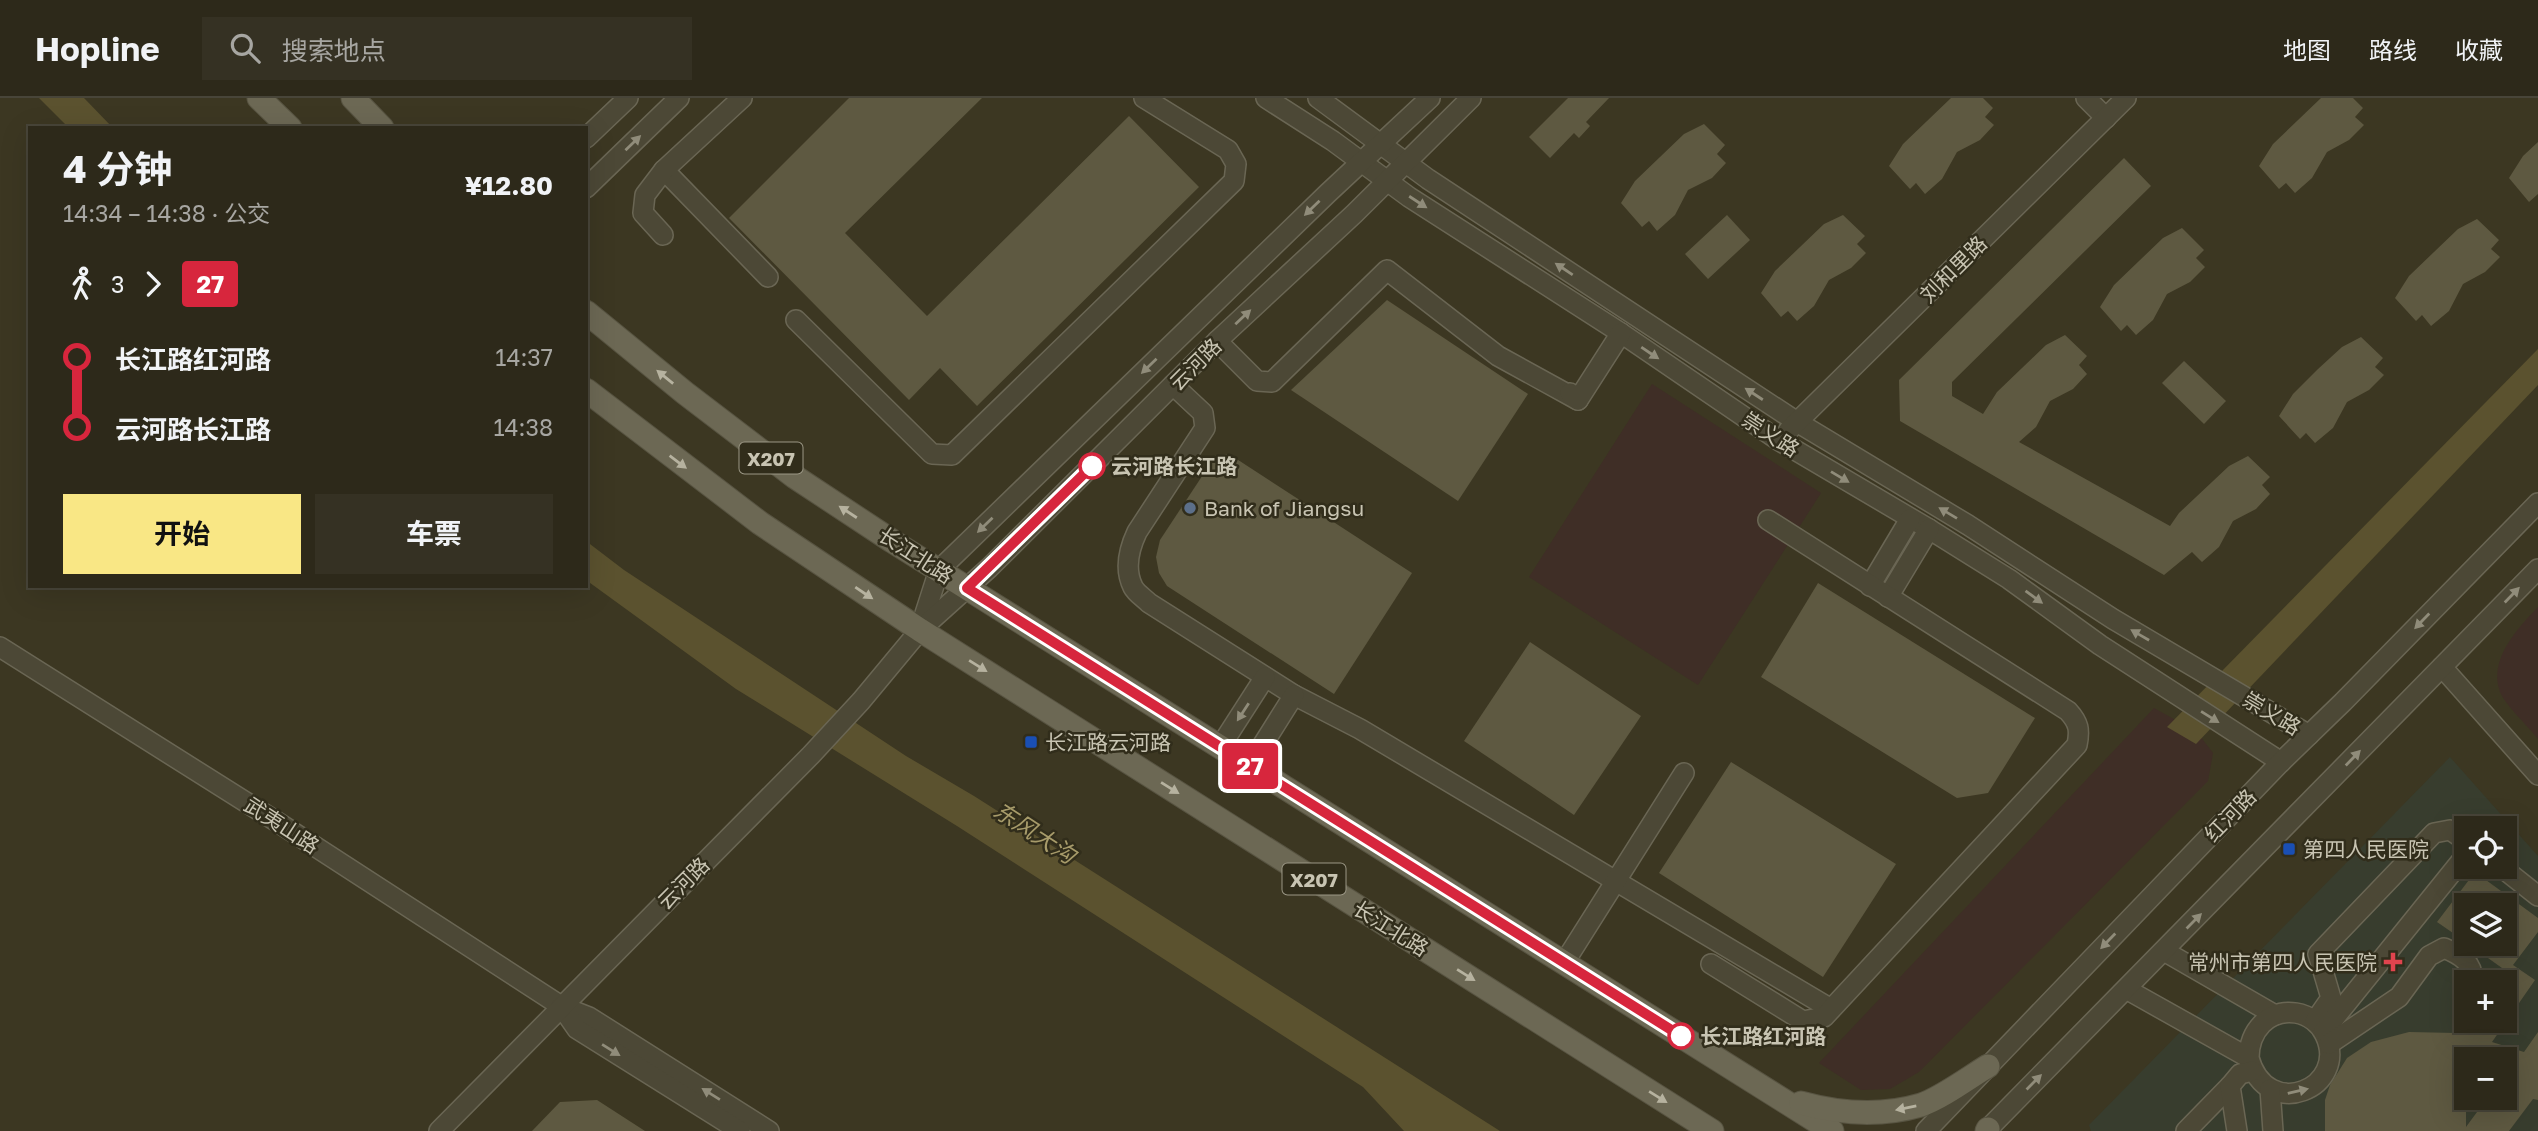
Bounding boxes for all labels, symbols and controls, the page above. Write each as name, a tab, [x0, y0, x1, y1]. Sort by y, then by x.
search box	[202, 17, 692, 80]
text: Hopline	[35, 29, 160, 68]
icon: search	[226, 29, 264, 67]
text: 搜索地点	[282, 35, 386, 66]
text: 地图	[2283, 35, 2331, 64]
text: 路线	[2369, 35, 2417, 64]
text: 收藏	[2455, 35, 2503, 64]
one-way arrow	[624, 135, 641, 151]
text: 4 分钟	[63, 146, 172, 191]
text: ¥12.80	[465, 170, 553, 201]
one-way arrow	[1408, 196, 1428, 209]
text: 14:34 – 14:38 · 公交	[63, 199, 270, 227]
one-way arrow	[1304, 200, 1321, 216]
street label: 刘和里路	[1914, 230, 1992, 308]
one-way arrow	[1555, 262, 1573, 276]
icon: walk	[63, 265, 101, 303]
icon: forward	[134, 265, 172, 303]
text: 27	[196, 269, 224, 298]
text: 3	[111, 270, 124, 298]
one-way arrow	[1234, 310, 1251, 326]
street label: 云河路	[1164, 333, 1226, 395]
text: 14:37	[495, 343, 553, 371]
text: 长江路红河路	[115, 344, 271, 375]
one-way arrow	[1641, 346, 1659, 360]
one-way arrow	[1140, 358, 1157, 375]
one-way arrow	[656, 370, 673, 385]
one-way arrow	[1744, 388, 1764, 401]
street label: 崇义路	[1738, 406, 1804, 462]
text: 14:38	[493, 413, 553, 441]
text: 云河路长江路	[115, 414, 271, 445]
road number: X207	[740, 442, 802, 474]
marker: 云河路长江路	[1079, 453, 1105, 479]
place label: 云河路长江路	[1111, 453, 1237, 479]
one-way arrow	[669, 455, 687, 470]
one-way arrow	[1831, 471, 1850, 483]
button: 开始	[63, 494, 301, 574]
button: 车票	[315, 494, 553, 574]
place label: Bank of Jiangsu	[1204, 495, 1364, 521]
marker: Bank of Jiangsu	[1182, 500, 1198, 516]
one-way arrow	[838, 505, 858, 518]
one-way arrow	[1938, 507, 1958, 519]
one-way arrow	[977, 516, 994, 533]
street label: 长江北路	[874, 521, 958, 589]
one-way arrow	[855, 586, 874, 599]
one-way arrow	[2504, 587, 2521, 604]
one-way arrow	[2024, 590, 2043, 604]
one-way arrow	[2413, 613, 2430, 630]
one-way arrow	[2131, 629, 2150, 641]
one-way arrow	[968, 660, 987, 673]
street label: 崇义路	[2238, 686, 2306, 740]
one-way arrow	[1237, 703, 1250, 722]
one-way arrow	[2201, 710, 2220, 723]
place label: 长江路云河路	[1045, 729, 1171, 755]
marker: 长江路云河路	[1023, 734, 1039, 750]
line badge: 27	[1218, 743, 1282, 789]
one-way arrow	[2345, 750, 2361, 767]
text: 27	[1236, 751, 1264, 780]
one-way arrow	[1160, 781, 1179, 794]
street label: 红河路	[2199, 783, 2261, 847]
street label: 武夷山路	[240, 791, 324, 859]
water label: 东风大沟	[989, 795, 1084, 870]
map controls	[2454, 816, 2517, 1110]
button: locate	[2454, 816, 2517, 879]
place label: 第四人民医院	[2303, 836, 2429, 862]
marker: 第四人民医院	[2281, 841, 2297, 857]
street label: 云河路	[652, 852, 714, 914]
road number: X207	[1282, 864, 1346, 894]
button: layers	[2454, 893, 2517, 956]
street label: 长江北路	[1348, 895, 1434, 961]
one-way arrow	[2185, 912, 2202, 929]
one-way arrow	[2100, 933, 2117, 950]
place label: 常州市第四人民医院	[2188, 949, 2377, 975]
marker: 常州市第四人民医院	[2383, 952, 2403, 972]
one-way arrow	[1456, 969, 1475, 982]
button: +	[2454, 970, 2517, 1033]
marker: 长江路红河路	[1668, 1023, 1694, 1049]
place label: 长江路红河路	[1700, 1023, 1826, 1049]
one-way arrow	[601, 1044, 620, 1057]
button: −	[2454, 1047, 2517, 1110]
one-way arrow	[2025, 1075, 2042, 1091]
one-way arrow	[2287, 1085, 2309, 1096]
one-way arrow	[702, 1088, 721, 1101]
one-way arrow	[1648, 1090, 1667, 1103]
one-way arrow	[1895, 1102, 1917, 1113]

